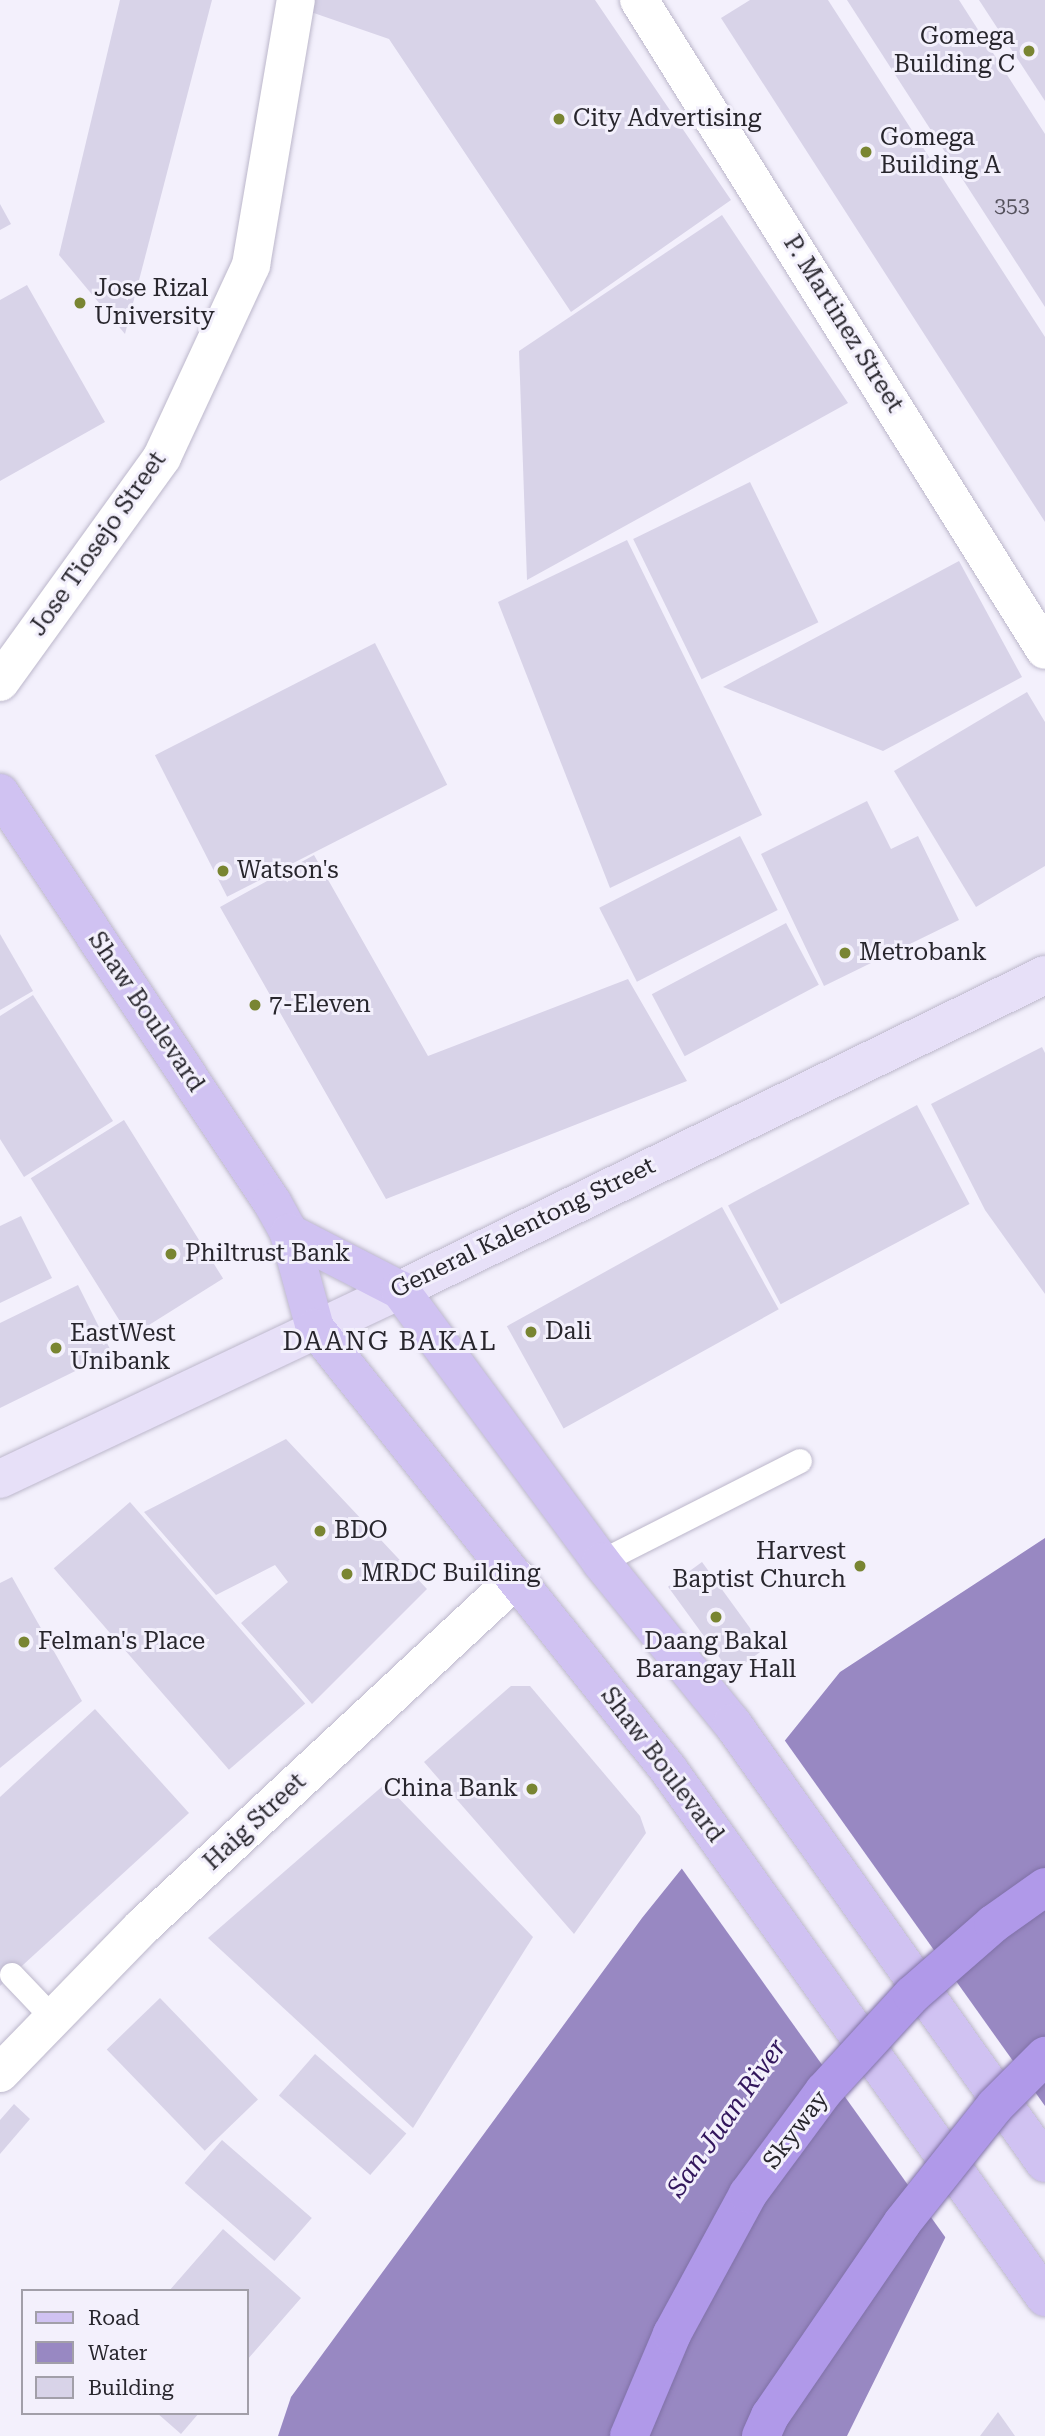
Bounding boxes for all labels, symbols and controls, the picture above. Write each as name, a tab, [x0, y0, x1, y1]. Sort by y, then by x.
place label: Gomega Building C	[894, 23, 1015, 79]
marker: Gomega Building C	[1021, 43, 1037, 59]
place label: City Advertising	[573, 105, 761, 133]
marker: City Advertising	[551, 111, 567, 127]
place label: Gomega Building A	[880, 124, 1001, 180]
marker: Gomega Building A	[858, 144, 874, 160]
house number: 353	[994, 192, 1030, 218]
street label: P. Martinez Street	[777, 230, 909, 418]
place label: Jose Rizal University	[94, 275, 215, 331]
marker: Jose Rizal University	[72, 295, 88, 311]
street label: Jose Tiosejo Street	[24, 446, 172, 642]
place label: Watson's	[237, 857, 339, 885]
marker: Watson's	[215, 863, 231, 879]
street label: Shaw Boulevard	[82, 927, 210, 1097]
place label: Metrobank	[859, 939, 987, 967]
marker: Metrobank	[837, 945, 853, 961]
place label: 7-Eleven	[269, 991, 371, 1019]
marker: 7-Eleven	[247, 997, 263, 1013]
street label: General Kalentong Street	[386, 1151, 660, 1305]
place label: Philtrust Bank	[185, 1240, 350, 1268]
marker: Philtrust Bank	[163, 1246, 179, 1262]
place label: Dali	[545, 1318, 592, 1346]
place label: EastWest Unibank	[70, 1320, 176, 1376]
marker: Dali	[523, 1324, 539, 1340]
district label: DAANG BAKAL	[284, 1326, 496, 1358]
marker: EastWest Unibank	[48, 1340, 64, 1356]
place label: BDO	[334, 1517, 388, 1545]
marker: BDO	[312, 1523, 328, 1539]
place label: Harvest Baptist Church	[672, 1538, 846, 1594]
marker: Harvest Baptist Church	[852, 1558, 868, 1574]
place label: MRDC Building	[361, 1560, 540, 1588]
marker: MRDC Building	[339, 1566, 355, 1582]
marker: Daang Bakal Barangay Hall	[708, 1609, 724, 1625]
place label: Felman's Place	[38, 1628, 205, 1656]
place label: Daang Bakal Barangay Hall	[636, 1628, 796, 1684]
marker: Felman's Place	[16, 1634, 32, 1650]
street label: Shaw Boulevard	[594, 1682, 730, 1848]
street label: Haig Street	[198, 1767, 312, 1877]
place label: China Bank	[384, 1775, 518, 1803]
marker: China Bank	[524, 1781, 540, 1797]
water label: San Juan River	[661, 2033, 793, 2203]
street label: Skyway	[757, 2085, 835, 2175]
legend	[21, 2289, 248, 2415]
text: Road	[88, 2306, 140, 2330]
text: Water	[88, 2341, 147, 2365]
text: Building	[88, 2376, 174, 2400]

